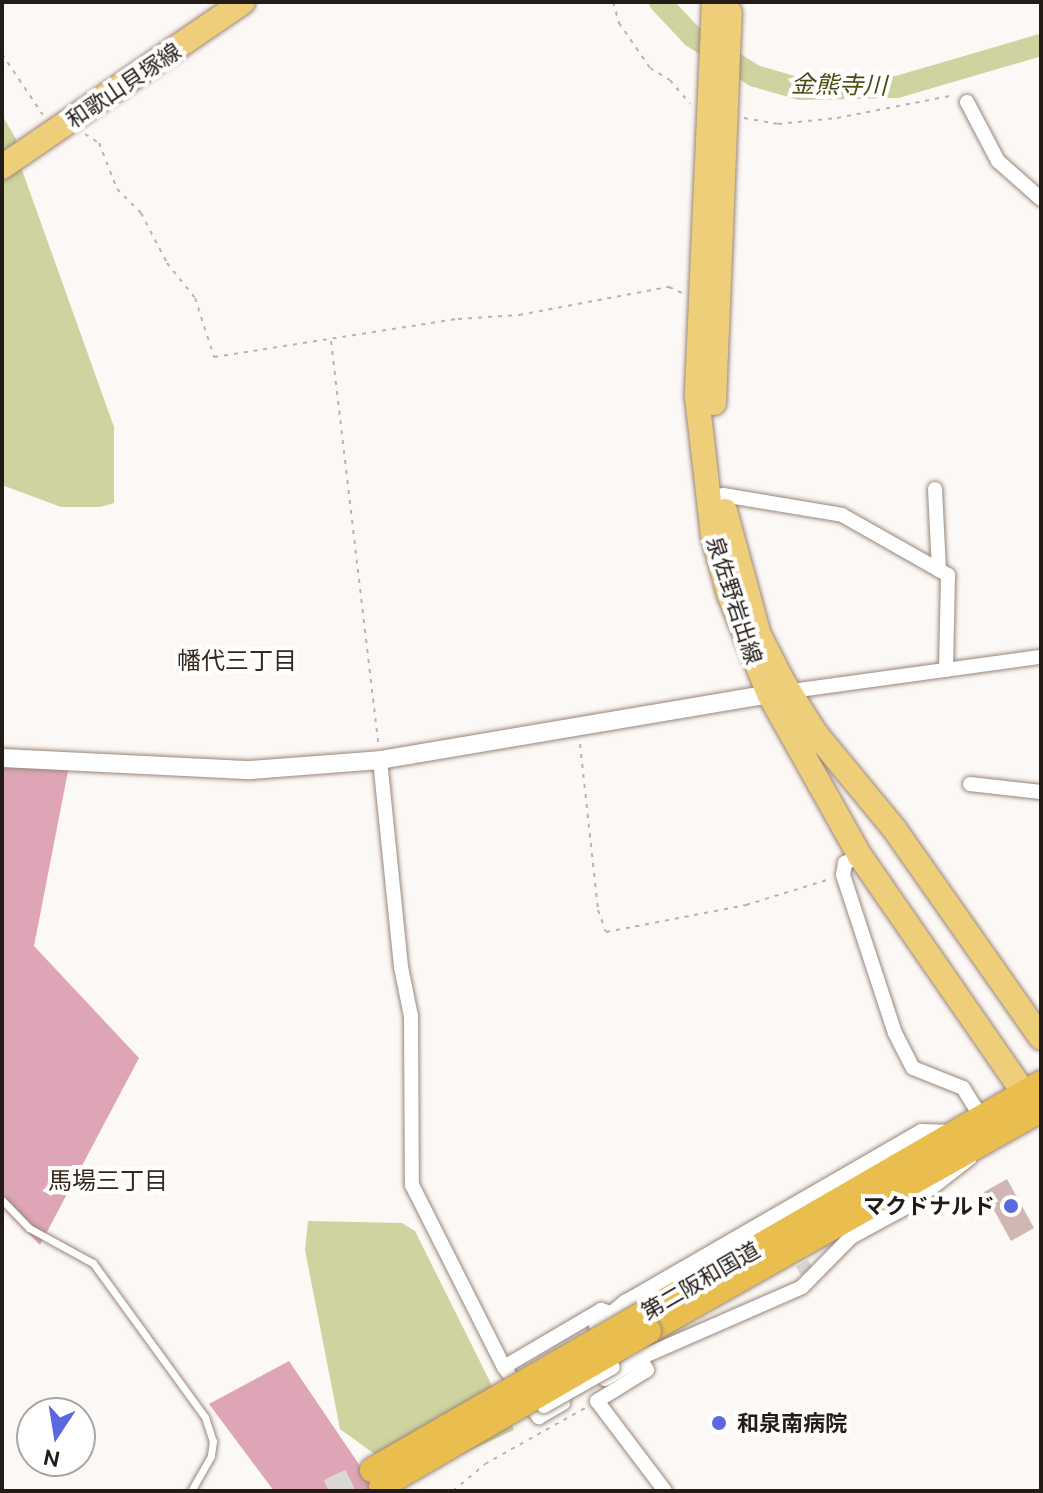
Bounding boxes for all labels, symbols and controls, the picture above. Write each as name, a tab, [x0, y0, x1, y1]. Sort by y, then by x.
street label: 和歌山貝塚線	[61, 37, 185, 133]
water label: 金熊寺川	[791, 70, 887, 100]
street label: 泉佐野岩出線	[702, 533, 768, 667]
district label: 幡代三丁目	[177, 647, 297, 675]
district label: 馬場三丁目	[48, 1167, 168, 1195]
place label: マクドナルド	[863, 1193, 995, 1219]
marker: マクドナルド	[1002, 1197, 1020, 1215]
street label: 第二阪和国道	[636, 1236, 764, 1324]
north arrow	[16, 1397, 96, 1477]
place label: 和泉南病院	[737, 1410, 847, 1436]
marker: 和泉南病院	[708, 1412, 730, 1434]
text: N	[41, 1445, 62, 1473]

